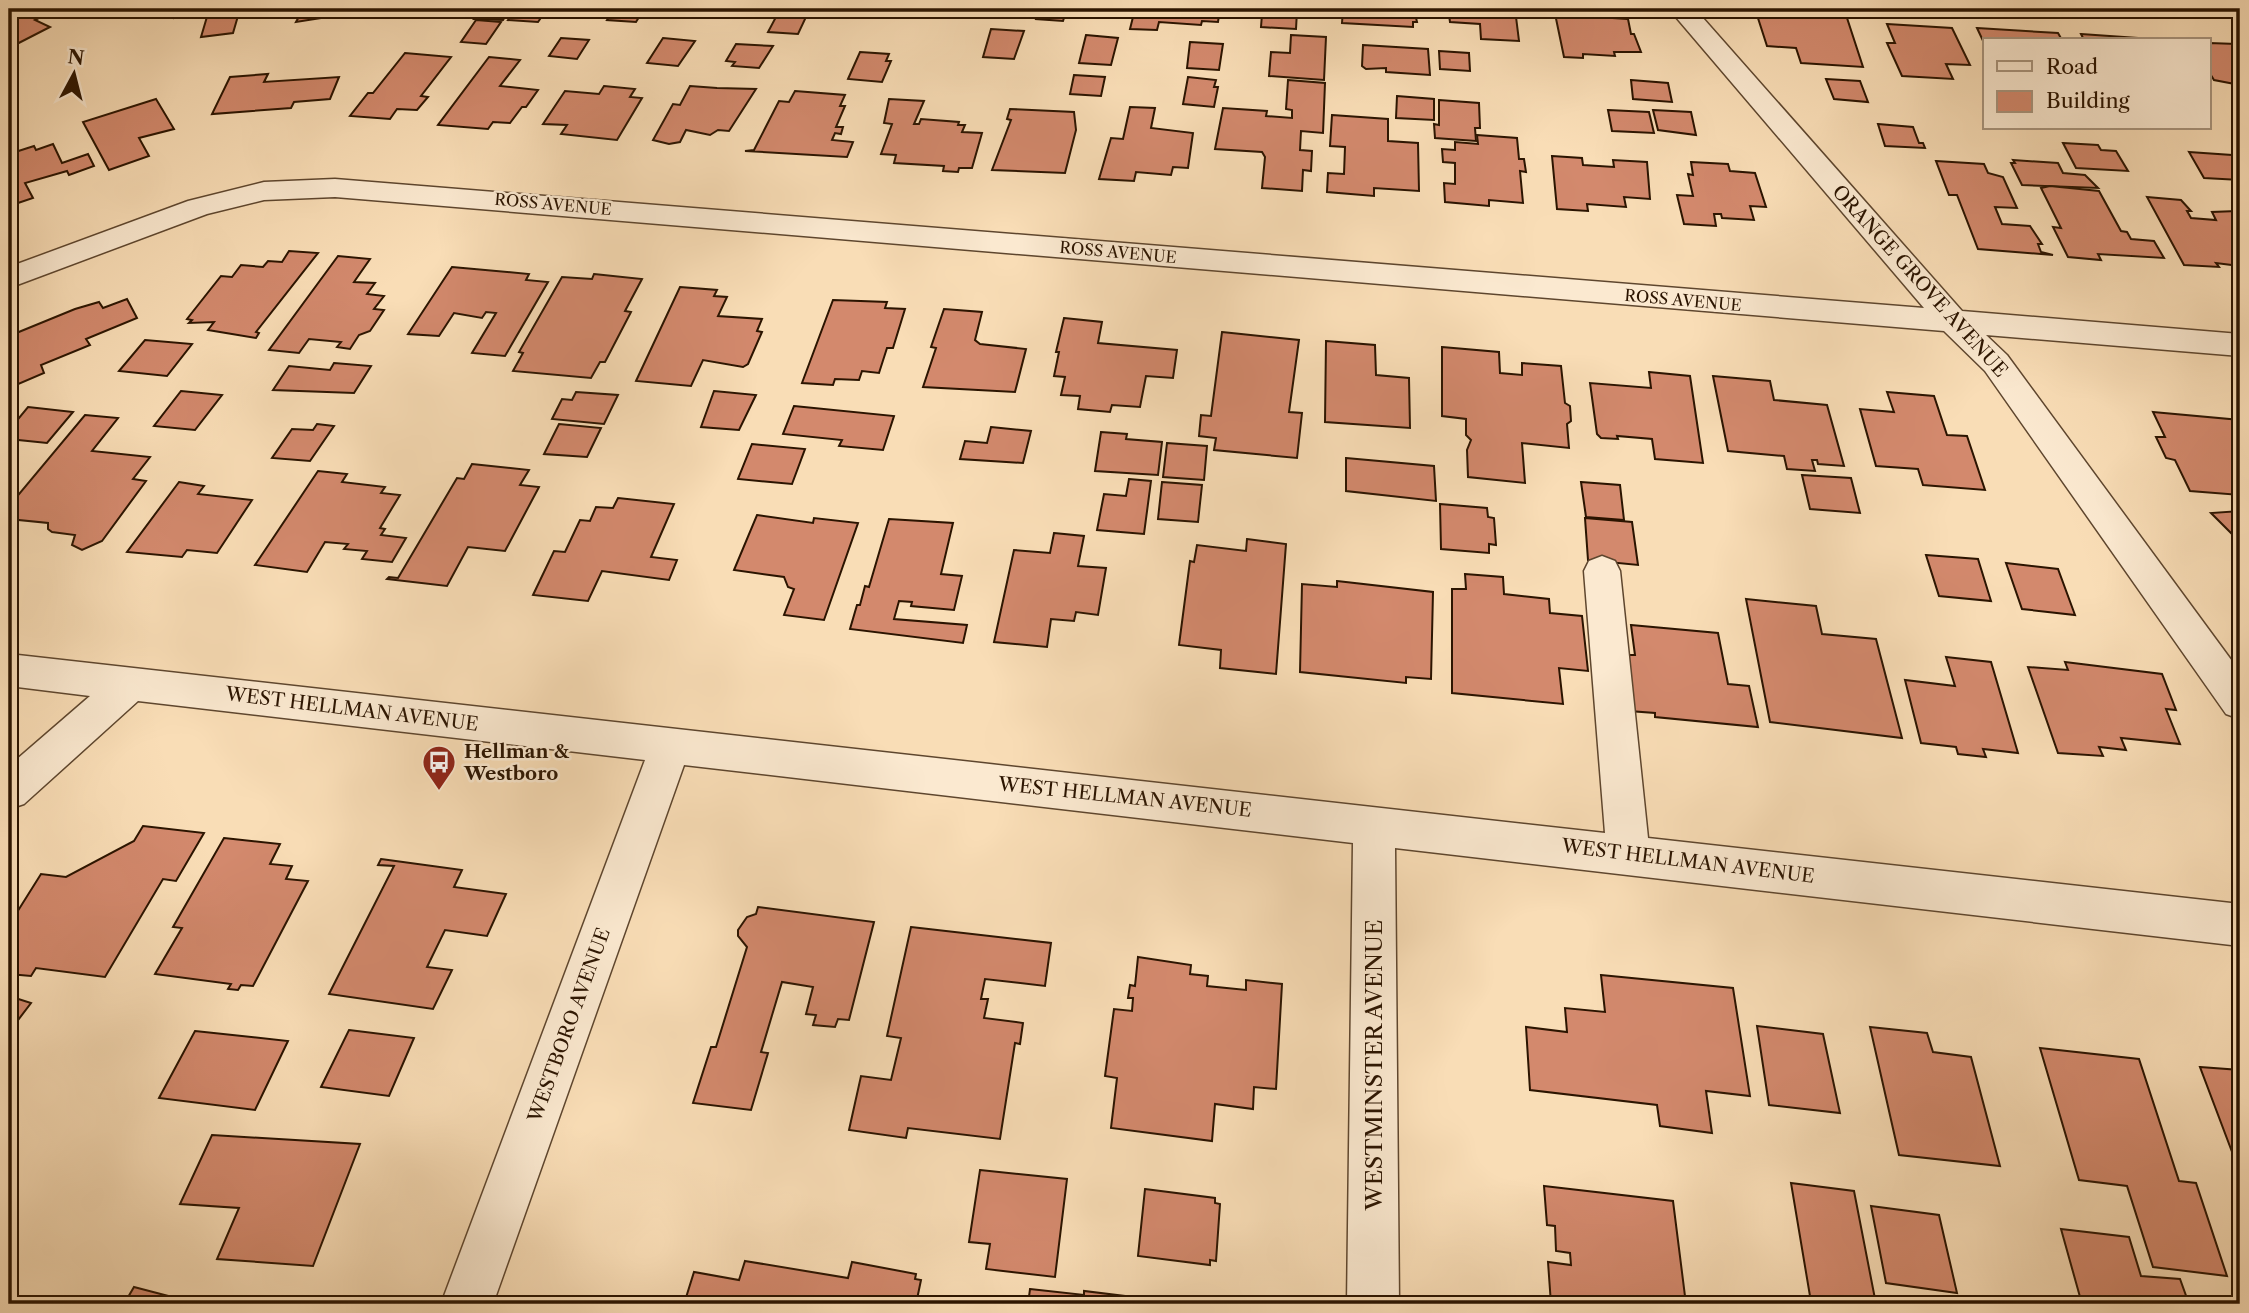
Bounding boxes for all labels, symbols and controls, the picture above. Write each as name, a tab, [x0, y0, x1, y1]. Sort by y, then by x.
north arrow	[38, 38, 108, 108]
legend	[1983, 38, 2210, 130]
text: N	[66, 45, 86, 70]
text: Road	[2046, 54, 2098, 79]
text: Building	[2046, 88, 2131, 113]
street label: ORANGE GROVE AVENUE	[1828, 180, 2012, 382]
street label: ROSS AVENUE	[494, 189, 612, 219]
street label: ROSS AVENUE	[1059, 237, 1177, 267]
street label: ROSS AVENUE	[1624, 285, 1742, 315]
street label: WEST HELLMAN AVENUE	[223, 682, 480, 736]
place label: Hellman & Westboro	[463, 740, 569, 785]
bus stop icon: Hellman & Westboro	[420, 743, 458, 792]
street label: WEST HELLMAN AVENUE	[996, 772, 1253, 822]
street label: WEST HELLMAN AVENUE	[1559, 834, 1816, 888]
street label: WESTMINSTER AVENUE	[1360, 919, 1388, 1212]
street label: WESTBORO AVENUE	[523, 925, 615, 1126]

